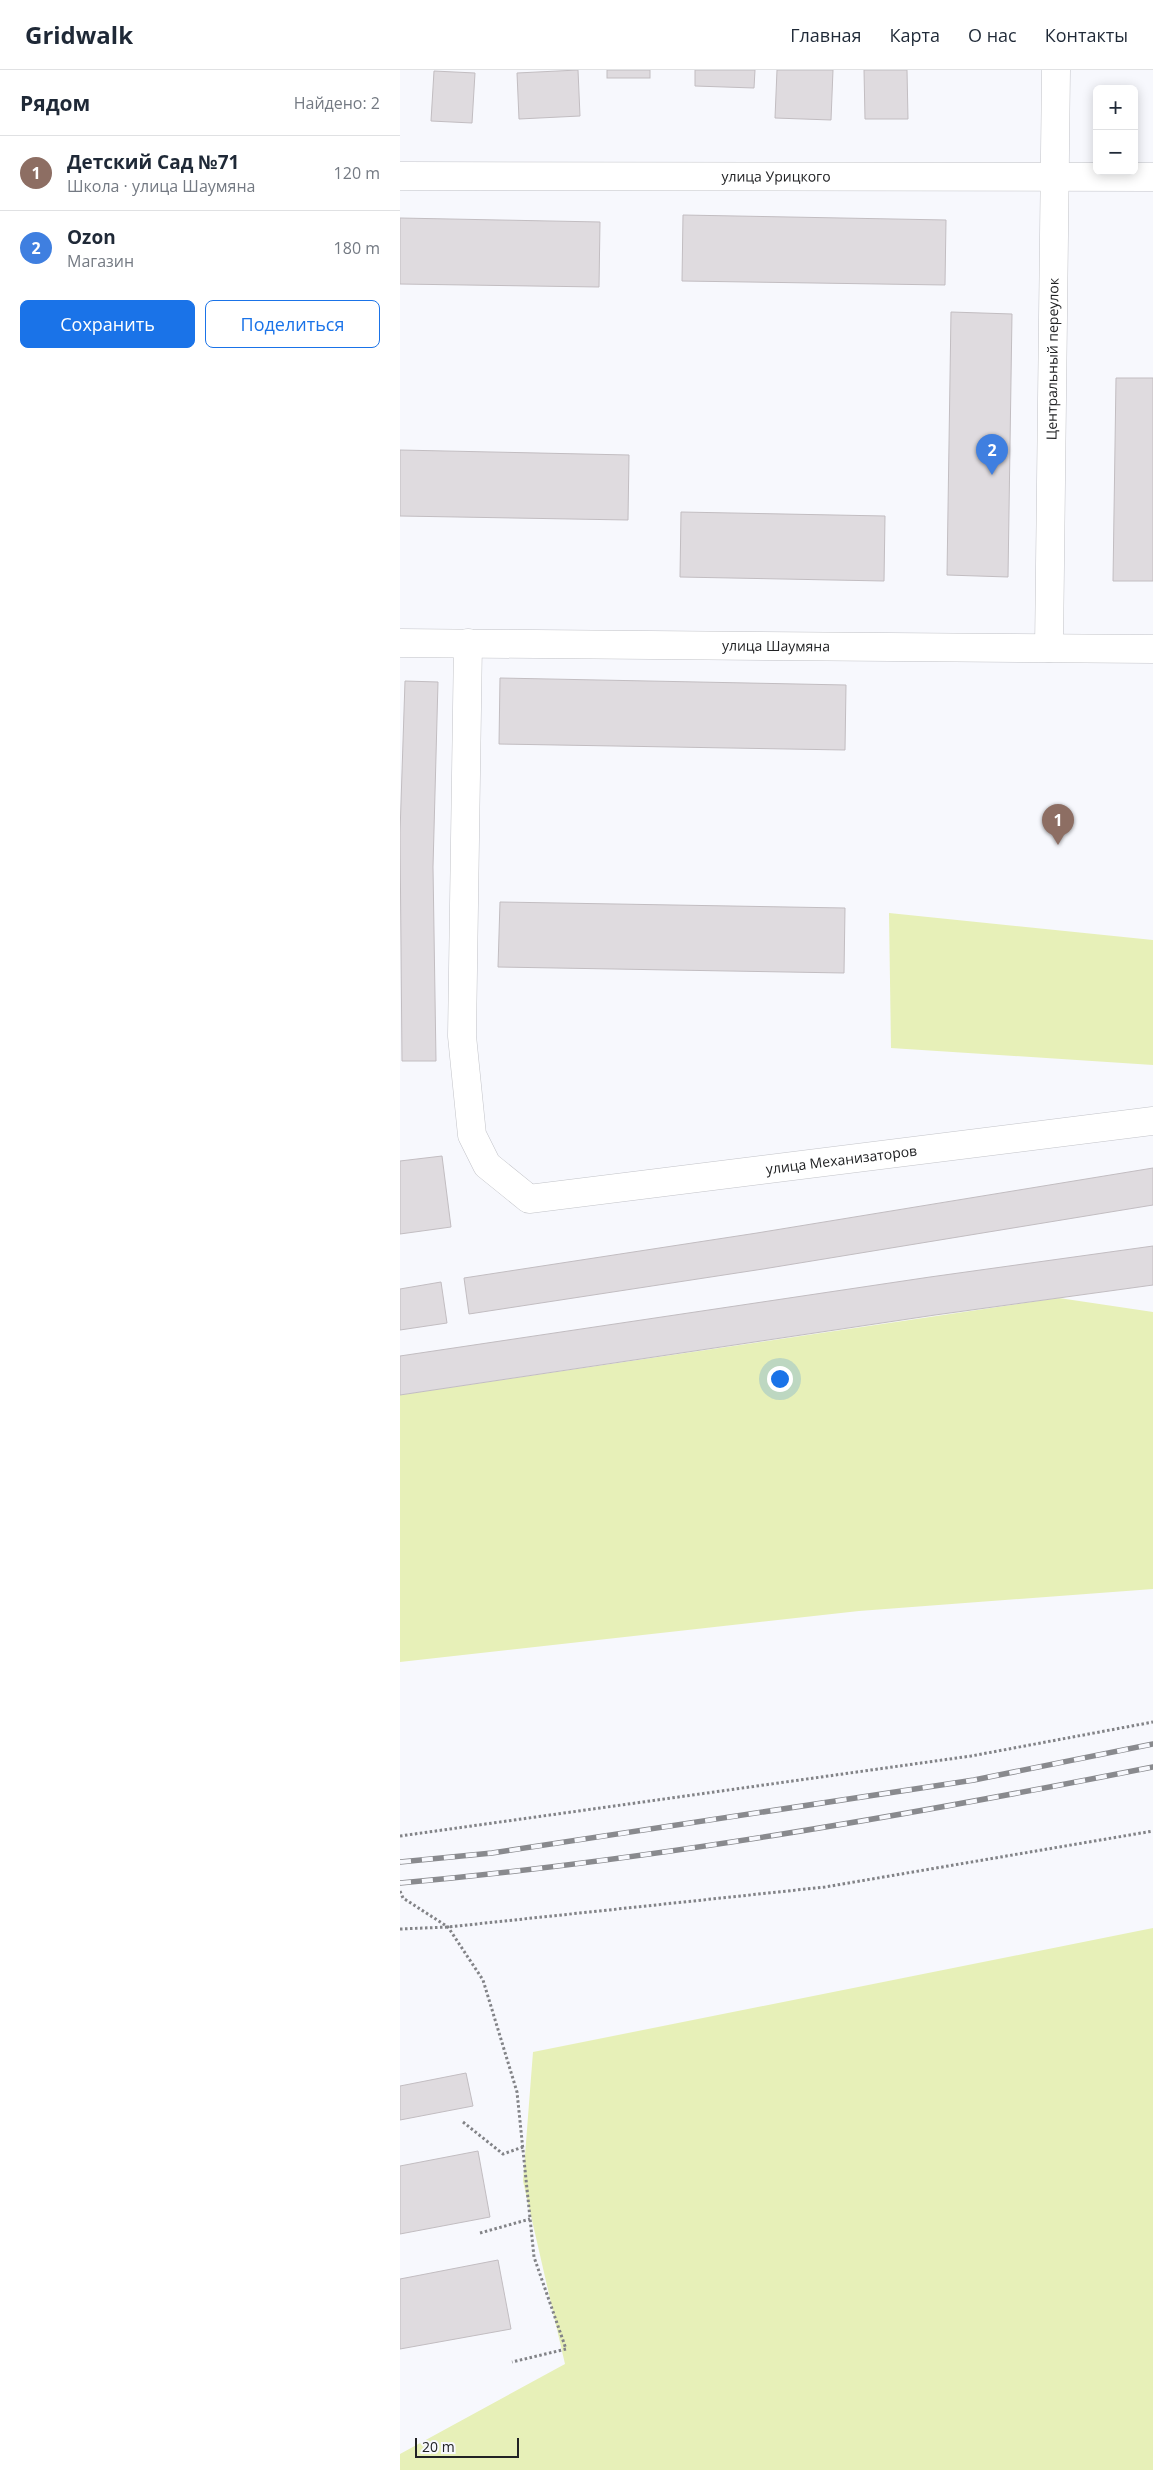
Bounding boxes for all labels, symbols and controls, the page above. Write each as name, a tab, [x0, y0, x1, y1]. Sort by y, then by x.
text: Gridwalk	[25, 18, 133, 51]
text: Главная	[790, 23, 862, 47]
text: Карта	[890, 23, 940, 47]
text: О нас	[968, 23, 1017, 47]
text: Контакты	[1045, 23, 1128, 47]
map controls	[1093, 85, 1138, 175]
button: +	[1093, 85, 1138, 130]
text: Рядом	[20, 89, 90, 117]
text: Найдено: 2	[294, 92, 380, 114]
button: −	[1093, 130, 1138, 175]
text: Детский Сад №71	[67, 149, 239, 175]
text: 1	[31, 162, 41, 184]
text: 120 m	[334, 162, 380, 184]
street label: улица Урицкого	[721, 166, 831, 186]
text: Школа · улица Шаумяна	[67, 175, 255, 197]
text: Ozon	[67, 224, 116, 250]
text: 2	[31, 237, 41, 259]
text: 180 m	[334, 237, 380, 259]
text: Магазин	[67, 250, 134, 272]
street label: Центральный переулок	[1042, 277, 1062, 440]
button: Сохранить	[20, 300, 195, 348]
button: Поделиться	[205, 300, 380, 348]
pin: 2	[976, 434, 1008, 475]
street label: улица Шаумяна	[722, 636, 830, 655]
pin: 1	[1042, 804, 1074, 845]
street label: улица Механизаторов	[765, 1141, 918, 1178]
your location	[767, 1366, 793, 1392]
scale bar	[415, 2435, 519, 2458]
text: 20 m	[422, 2437, 455, 2456]

